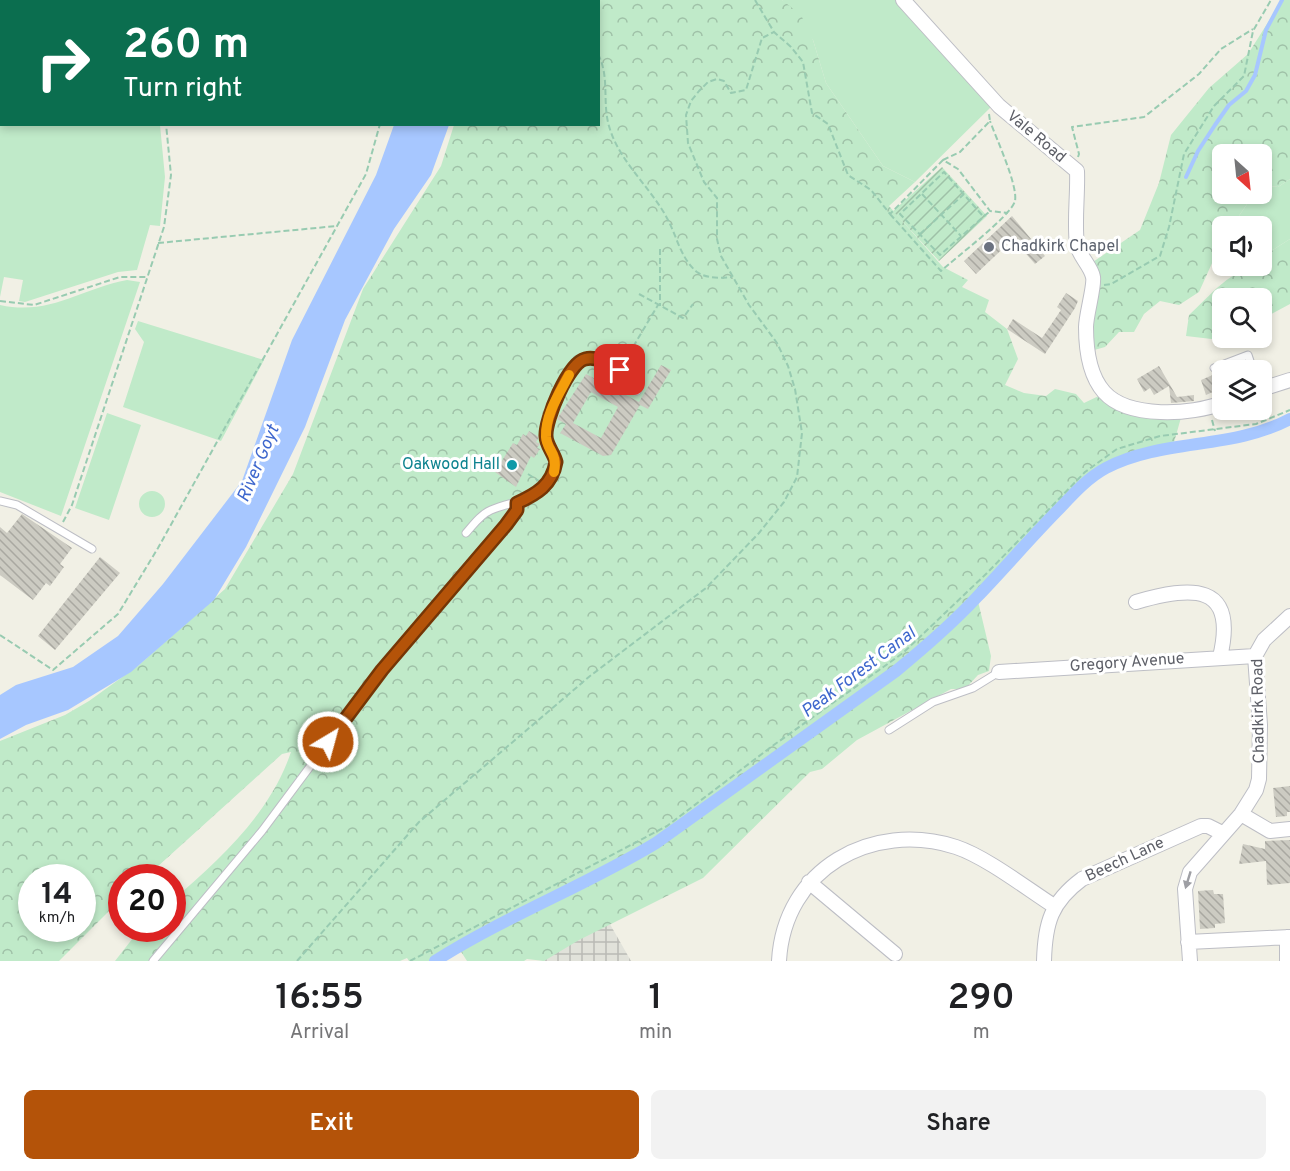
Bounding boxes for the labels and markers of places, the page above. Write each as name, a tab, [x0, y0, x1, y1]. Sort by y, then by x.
place label: Chadkirk Chapel	[1001, 237, 1119, 257]
marker: Chadkirk Chapel	[982, 240, 996, 254]
pin	[594, 344, 645, 395]
place label: Oakwood Hall	[402, 455, 500, 475]
marker: Oakwood Hall	[505, 458, 519, 472]

